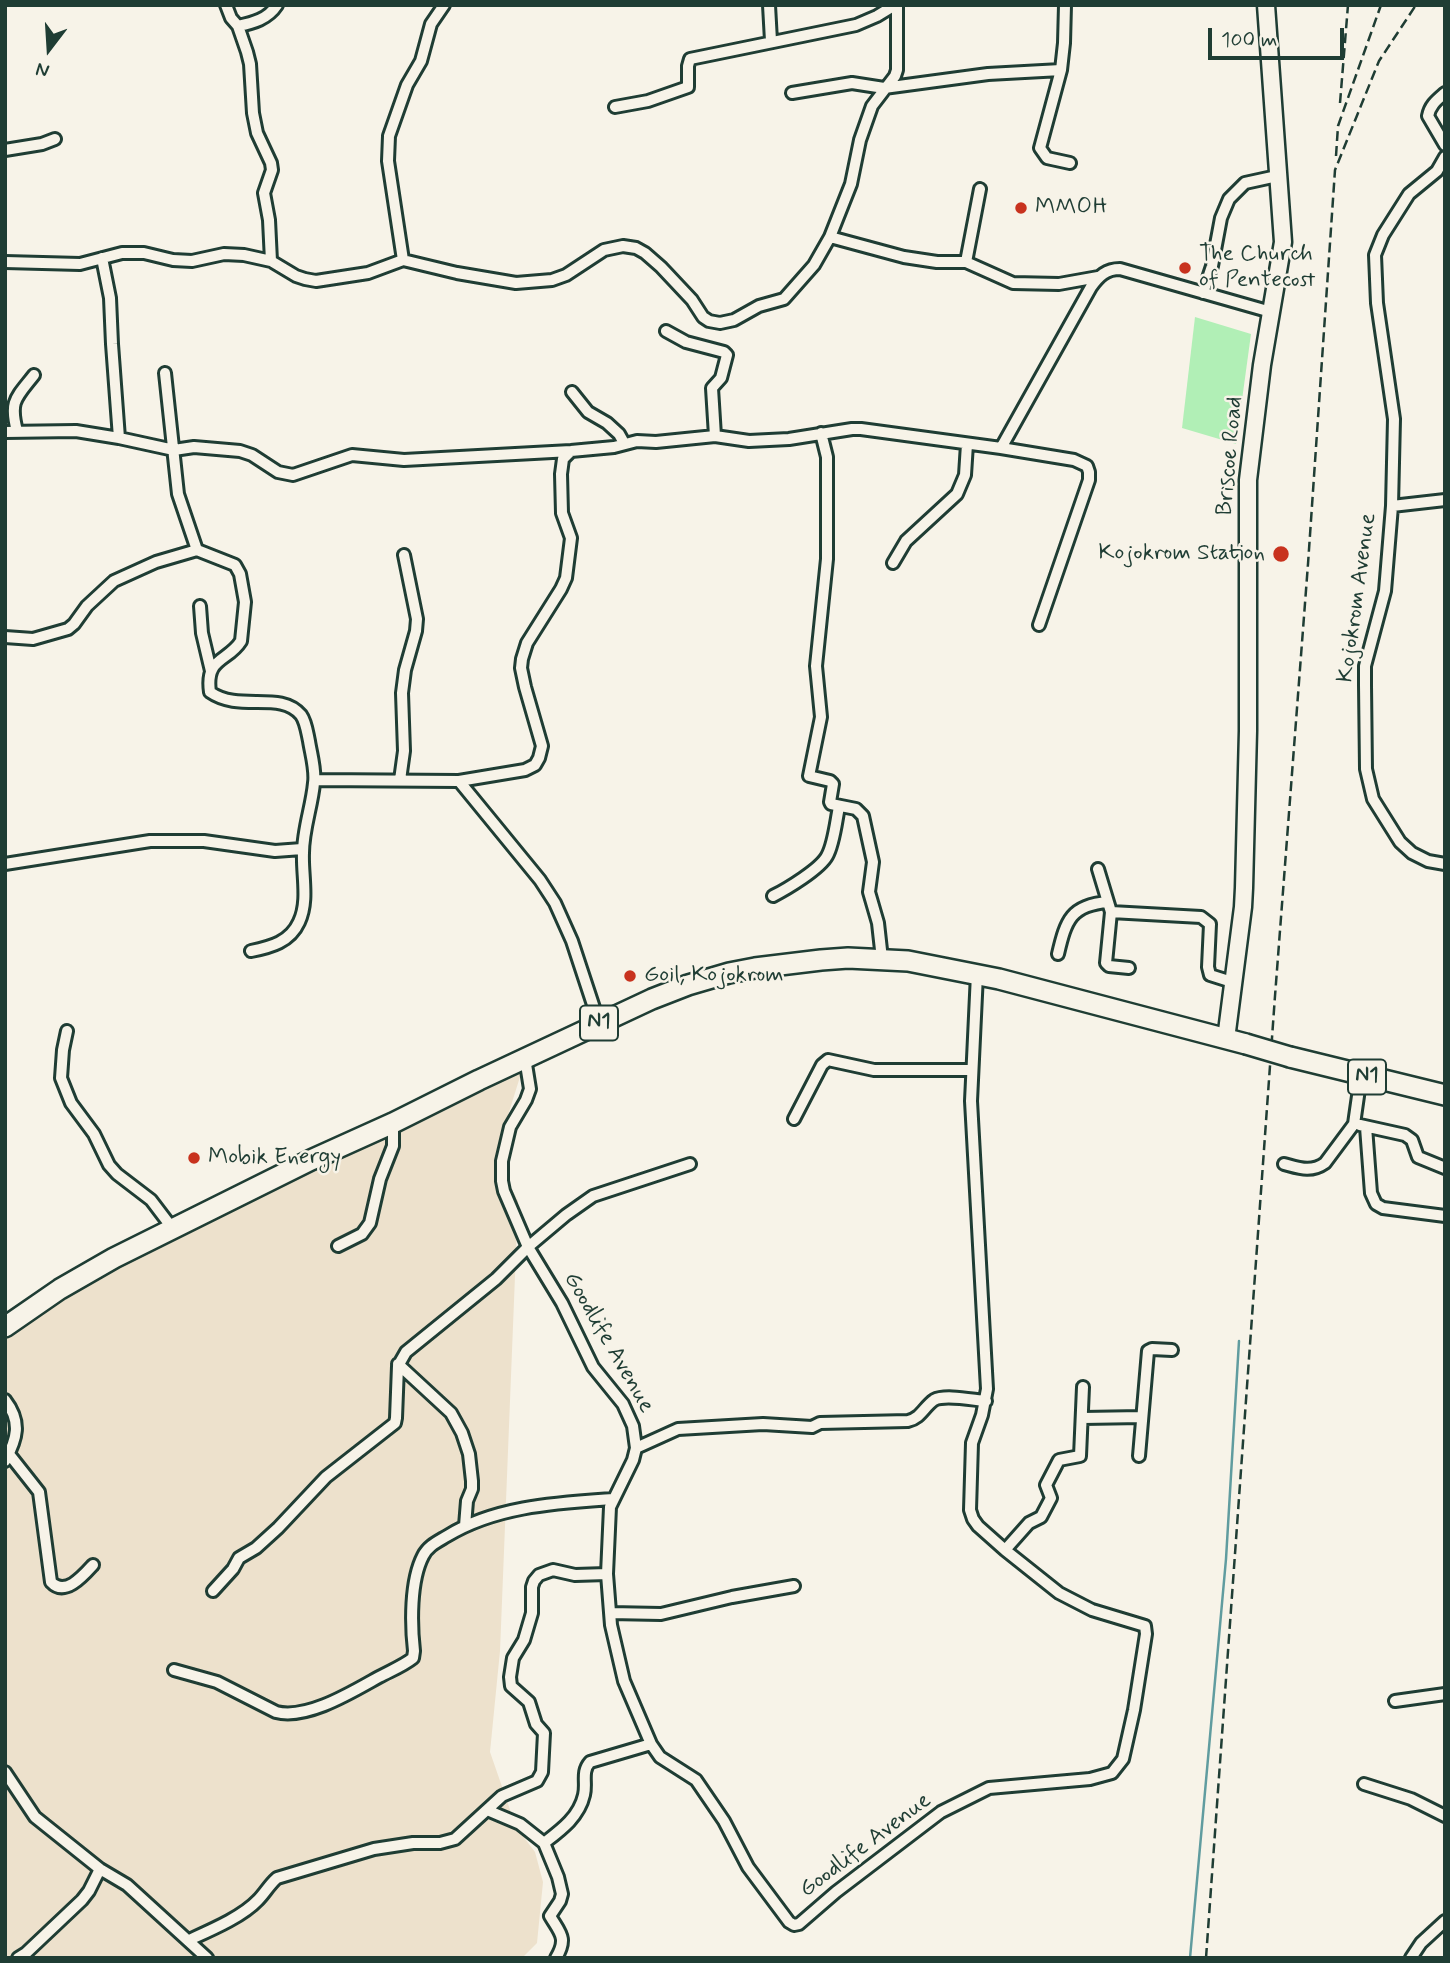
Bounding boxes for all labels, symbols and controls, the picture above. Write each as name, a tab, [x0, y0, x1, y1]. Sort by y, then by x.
north arrow	[14, 14, 84, 84]
scale bar	[1212, 14, 1348, 58]
text: 100 m	[1221, 26, 1277, 54]
text: N	[33, 56, 52, 83]
place label: MMOH	[1035, 194, 1107, 222]
marker: MMOH	[1013, 200, 1029, 216]
place label: The Church of Pentecost	[1199, 241, 1315, 295]
marker: The Church of Pentecost	[1177, 260, 1193, 276]
street label: Briscoe Road	[1212, 395, 1250, 517]
street label: Kojokrom Avenue	[1332, 512, 1384, 684]
place label: Kojokrom Station	[1098, 540, 1265, 568]
marker: Kojokrom Station	[1271, 544, 1291, 564]
place label: Goil, Kojokrom	[644, 962, 784, 990]
marker: Goil, Kojokrom	[622, 968, 638, 984]
road number: N1	[580, 1006, 618, 1040]
road number: N1	[1348, 1060, 1386, 1094]
place label: Mobik Energy	[208, 1144, 341, 1172]
marker: Mobik Energy	[186, 1150, 202, 1166]
street label: Goodlife Avenue	[557, 1268, 659, 1418]
street label: Goodlife Avenue	[795, 1788, 937, 1904]

